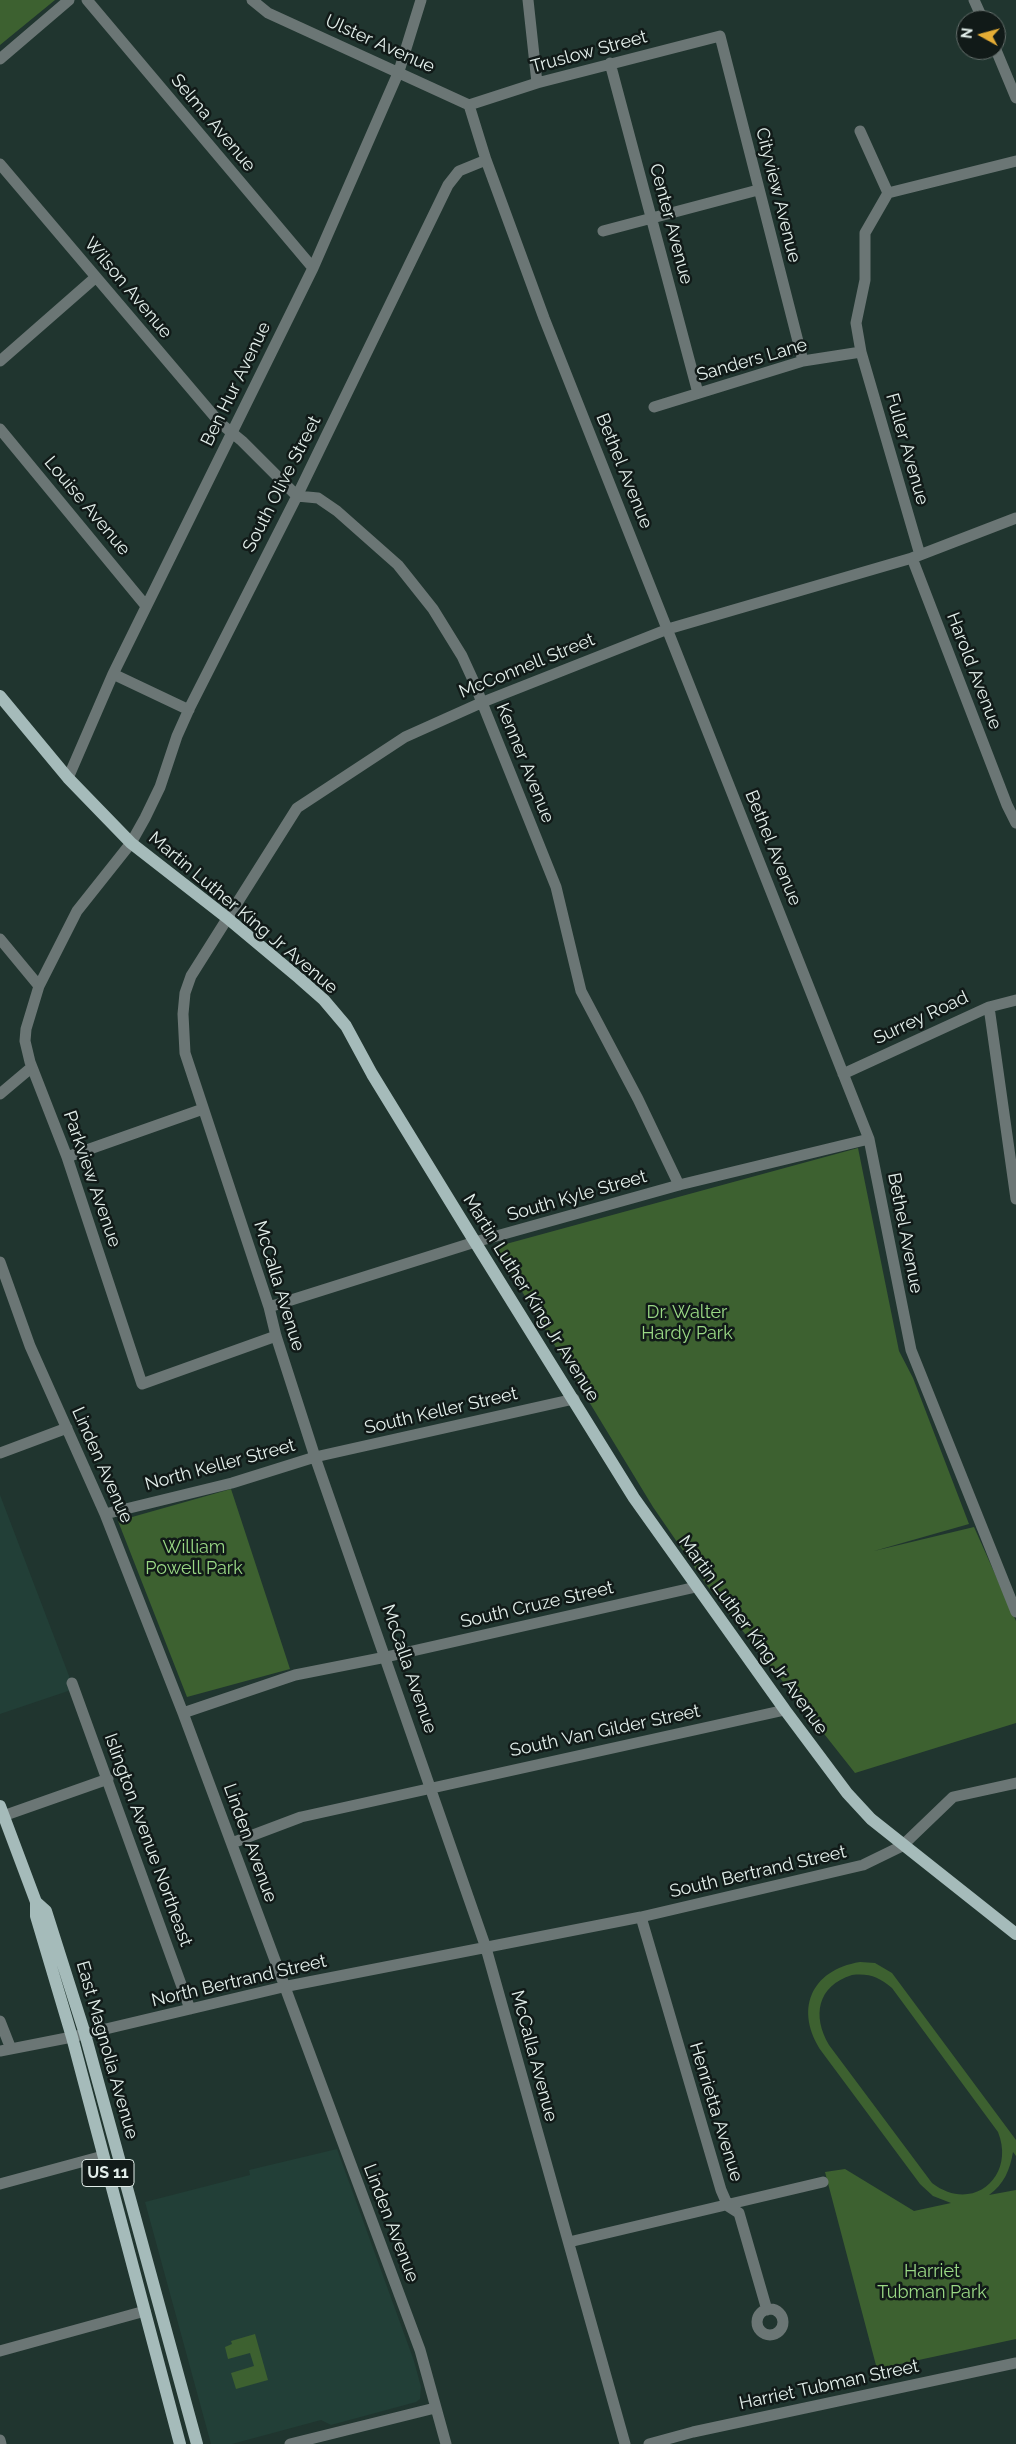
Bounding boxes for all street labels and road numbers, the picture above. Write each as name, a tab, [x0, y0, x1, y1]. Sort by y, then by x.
street label: Ulster Avenue	[322, 10, 438, 78]
street label: Truslow Street	[529, 26, 649, 78]
street label: Selma Avenue	[166, 70, 260, 176]
street label: Cityview Avenue	[751, 125, 805, 265]
street label: Center Avenue	[645, 161, 697, 287]
street label: Wilson Avenue	[79, 233, 177, 343]
street label: Ben Hur Avenue	[197, 318, 275, 450]
street label: Sanders Lane	[694, 334, 810, 386]
street label: Fuller Avenue	[881, 391, 933, 507]
street label: Bethel Avenue	[591, 410, 657, 532]
street label: South Olive Street	[238, 412, 326, 556]
street label: Louise Avenue	[39, 452, 135, 560]
street label: Harold Avenue	[942, 609, 1006, 733]
street label: McConnell Street	[456, 629, 598, 703]
street label: Kenner Avenue	[491, 700, 559, 826]
street label: Bethel Avenue	[740, 787, 806, 909]
street label: Martin Luther King Jr Avenue	[144, 827, 342, 999]
street label: Surrey Road	[870, 987, 972, 1049]
street label: Parkview Avenue	[59, 1108, 125, 1250]
street label: South Kyle Street	[505, 1166, 649, 1226]
street label: Bethel Avenue	[883, 1171, 927, 1295]
street label: Martin Luther King Jr Avenue	[458, 1190, 604, 1406]
street label: McCalla Avenue	[249, 1218, 309, 1354]
street label: South Keller Street	[362, 1383, 520, 1439]
street label: Linden Avenue	[67, 1404, 137, 1526]
street label: North Keller Street	[143, 1435, 297, 1495]
street label: Martin Luther King Jr Avenue	[674, 1531, 832, 1739]
street label: South Cruze Street	[458, 1577, 616, 1633]
street label: McCalla Avenue	[377, 1602, 441, 1736]
street label: South Van Gilder Street	[508, 1700, 702, 1762]
street label: Islington Avenue Northeast	[99, 1730, 197, 1950]
street label: Linden Avenue	[218, 1781, 282, 1905]
street label: South Bertrand Street	[668, 1841, 848, 1903]
street label: North Bertrand Street	[149, 1950, 329, 2012]
street label: East Magnolia Avenue	[71, 1958, 143, 2142]
street label: McCalla Avenue	[506, 1988, 562, 2124]
street label: Henrietta Avenue	[685, 2040, 747, 2184]
road number: US 11	[82, 2160, 134, 2186]
street label: Linden Avenue	[359, 2161, 423, 2285]
street label: Harriet Tubman Street	[737, 2355, 921, 2415]

